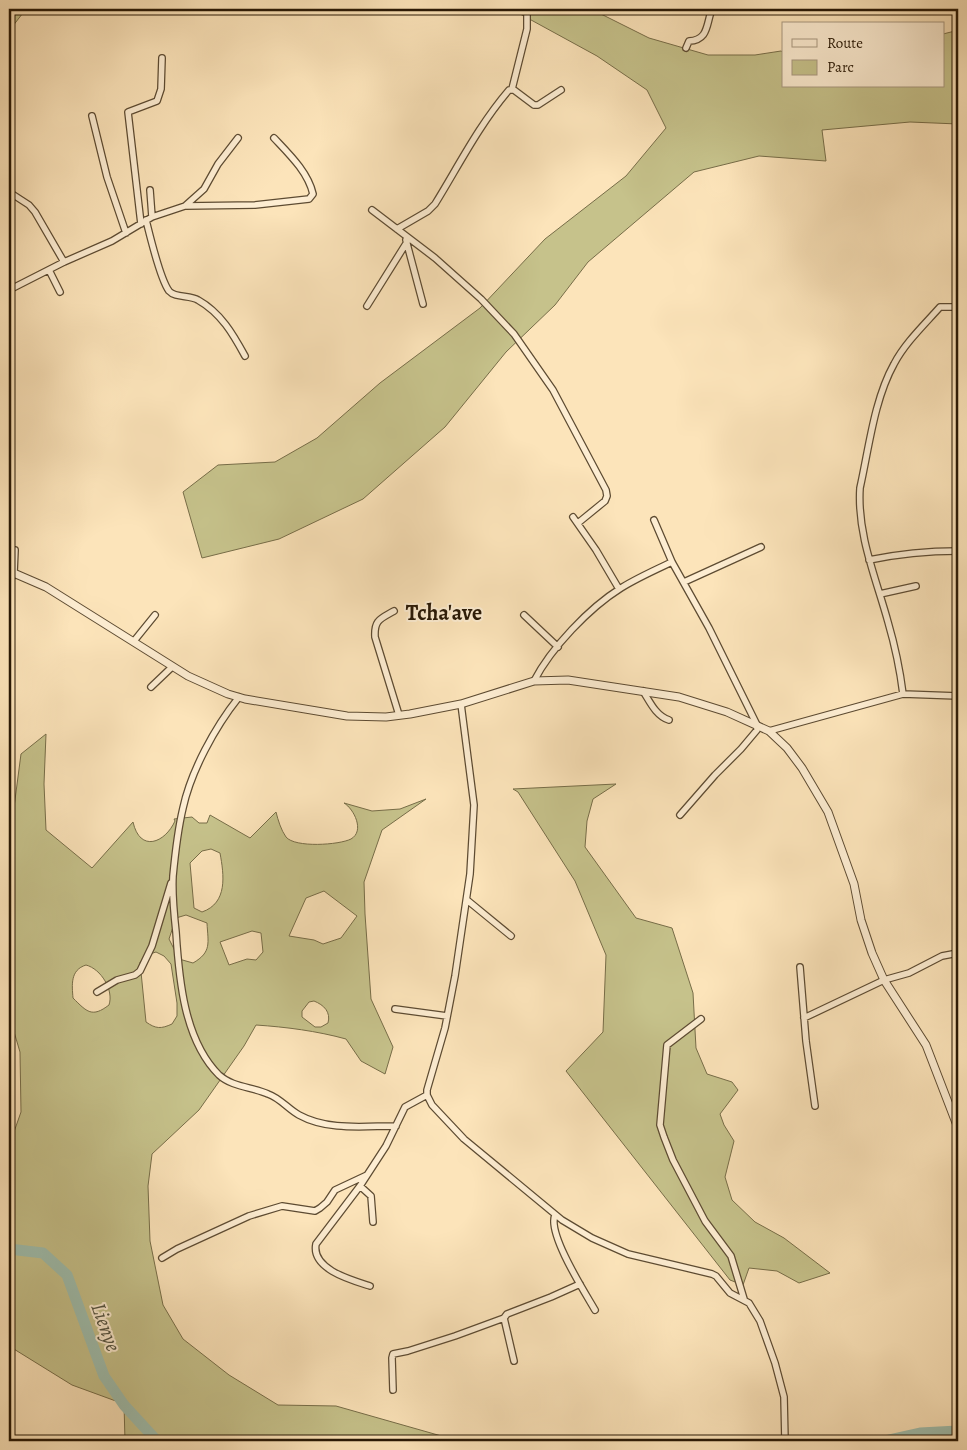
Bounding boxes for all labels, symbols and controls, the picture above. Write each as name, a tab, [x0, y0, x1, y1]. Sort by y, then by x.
legend	[782, 22, 944, 88]
text: Route	[827, 33, 863, 53]
text: Parc	[827, 57, 854, 77]
district label: Tcha'ave	[406, 598, 482, 628]
water label: Lienye	[84, 1299, 128, 1356]

